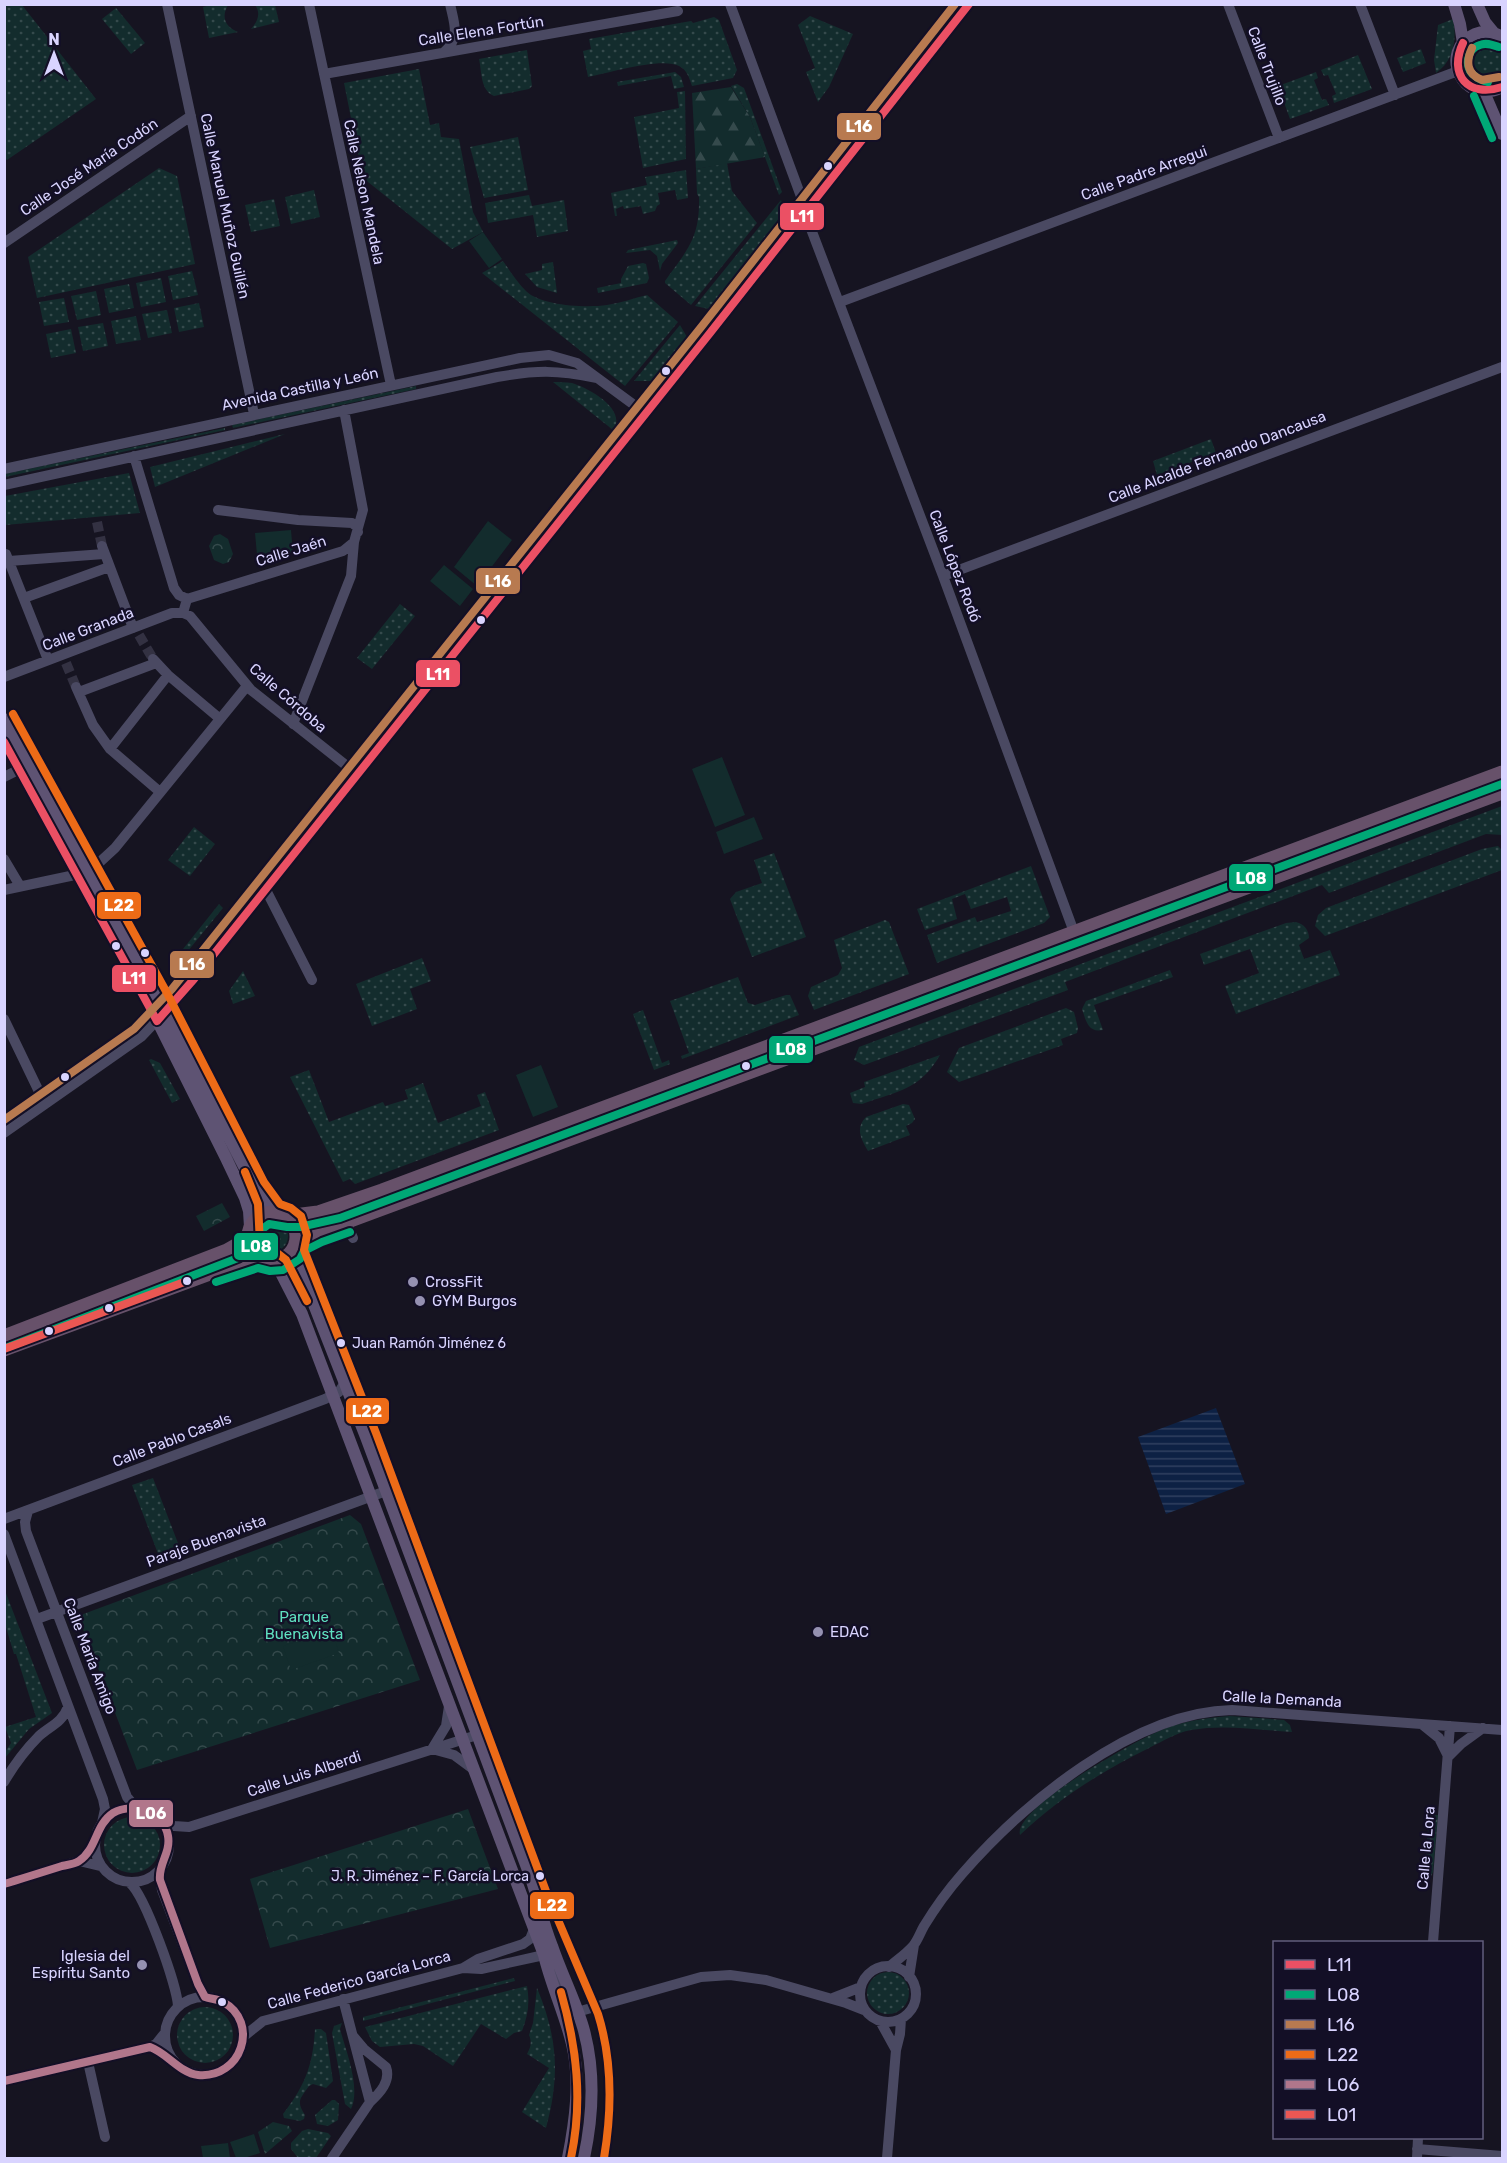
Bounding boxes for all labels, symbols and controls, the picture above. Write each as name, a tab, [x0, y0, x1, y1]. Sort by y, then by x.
street label: Calle Elena Fortún	[417, 12, 545, 50]
north arrow	[24, 24, 84, 84]
street label: Calle Trujillo	[1244, 24, 1290, 108]
text: N	[48, 30, 60, 49]
street label: Calle Manuel Muñoz Guillén	[197, 112, 253, 300]
line badge: L16	[836, 112, 882, 141]
street label: Calle José María Codón	[17, 114, 161, 220]
text: L16	[846, 117, 872, 136]
street label: Calle Nelson Mandela	[340, 118, 388, 266]
street label: Calle Padre Arregui	[1078, 142, 1210, 204]
unlabelled marker	[822, 160, 834, 172]
line badge: L11	[779, 202, 825, 231]
text: L11	[790, 207, 814, 226]
street label: Avenida Castilla y León	[220, 364, 380, 414]
unlabelled marker	[660, 365, 672, 377]
street label: Calle Alcalde Fernando Dancausa	[1106, 407, 1328, 507]
street label: Calle López Rodó	[925, 507, 985, 625]
street label: Calle Jaén	[254, 532, 328, 570]
line badge: L16	[475, 567, 521, 595]
text: L16	[485, 572, 511, 591]
street label: Calle Granada	[40, 603, 136, 655]
unlabelled marker	[475, 614, 487, 626]
line badge: L11	[415, 659, 461, 688]
street label: Calle Córdoba	[246, 660, 330, 736]
text: L11	[426, 665, 450, 684]
line badge: L08	[1228, 863, 1274, 892]
text: L08	[1235, 869, 1267, 888]
line badge: L22	[96, 891, 142, 920]
text: L22	[104, 896, 134, 915]
unlabelled marker	[110, 940, 122, 952]
unlabelled marker	[139, 947, 151, 959]
line badge: L16	[169, 950, 215, 979]
text: L16	[179, 955, 205, 974]
line badge: L11	[111, 964, 157, 993]
text: L11	[122, 969, 146, 988]
line badge: L08	[768, 1035, 814, 1064]
text: L08	[775, 1040, 807, 1059]
unlabelled marker	[740, 1060, 752, 1072]
unlabelled marker	[59, 1071, 71, 1083]
line badge: L08	[233, 1232, 279, 1261]
text: L08	[240, 1237, 272, 1256]
place label: CrossFit	[425, 1273, 483, 1291]
unlabelled marker	[181, 1275, 193, 1287]
marker: CrossFit	[406, 1275, 420, 1289]
place label: GYM Burgos	[432, 1292, 517, 1310]
marker: GYM Burgos	[413, 1294, 427, 1308]
unlabelled marker	[103, 1302, 115, 1314]
unlabelled marker	[43, 1325, 55, 1337]
place label: Juan Ramón Jiménez 6	[352, 1335, 506, 1352]
marker: Juan Ramón Jiménez 6	[335, 1337, 347, 1349]
line badge: L22	[345, 1397, 390, 1425]
text: L22	[352, 1402, 382, 1421]
street label: Calle Pablo Casals	[110, 1409, 234, 1471]
street label: Paraje Buenavista	[144, 1511, 268, 1571]
street label: Calle María Amigo	[60, 1595, 120, 1717]
park label: Parque Buenavista	[265, 1608, 343, 1643]
place label: EDAC	[830, 1623, 869, 1641]
marker: EDAC	[811, 1625, 825, 1639]
street label: Calle la Demanda	[1222, 1687, 1342, 1711]
street label: Calle Luis Alberdi	[245, 1747, 363, 1801]
line badge: L06	[128, 1799, 174, 1828]
text: L06	[136, 1804, 166, 1823]
street label: Calle la Lora	[1413, 1805, 1439, 1891]
place label: J. R. Jiménez – F. García Lorca	[331, 1868, 529, 1885]
marker: J. R. Jiménez – F. García Lorca	[534, 1870, 546, 1882]
line badge: L22	[529, 1891, 575, 1920]
text: L22	[537, 1896, 567, 1915]
legend	[1273, 1941, 1483, 2139]
place label: Iglesia del Espíritu Santo	[32, 1947, 130, 1982]
street label: Calle Federico García Lorca	[265, 1947, 453, 2013]
text: L11	[1327, 1954, 1351, 1976]
marker: Iglesia del Espíritu Santo	[135, 1958, 149, 1972]
text: L08	[1327, 1984, 1360, 2006]
unlabelled marker	[216, 1996, 228, 2008]
text: L16	[1327, 2014, 1355, 2036]
text: L22	[1327, 2044, 1358, 2066]
text: L06	[1327, 2074, 1359, 2096]
text: L01	[1327, 2104, 1356, 2126]

